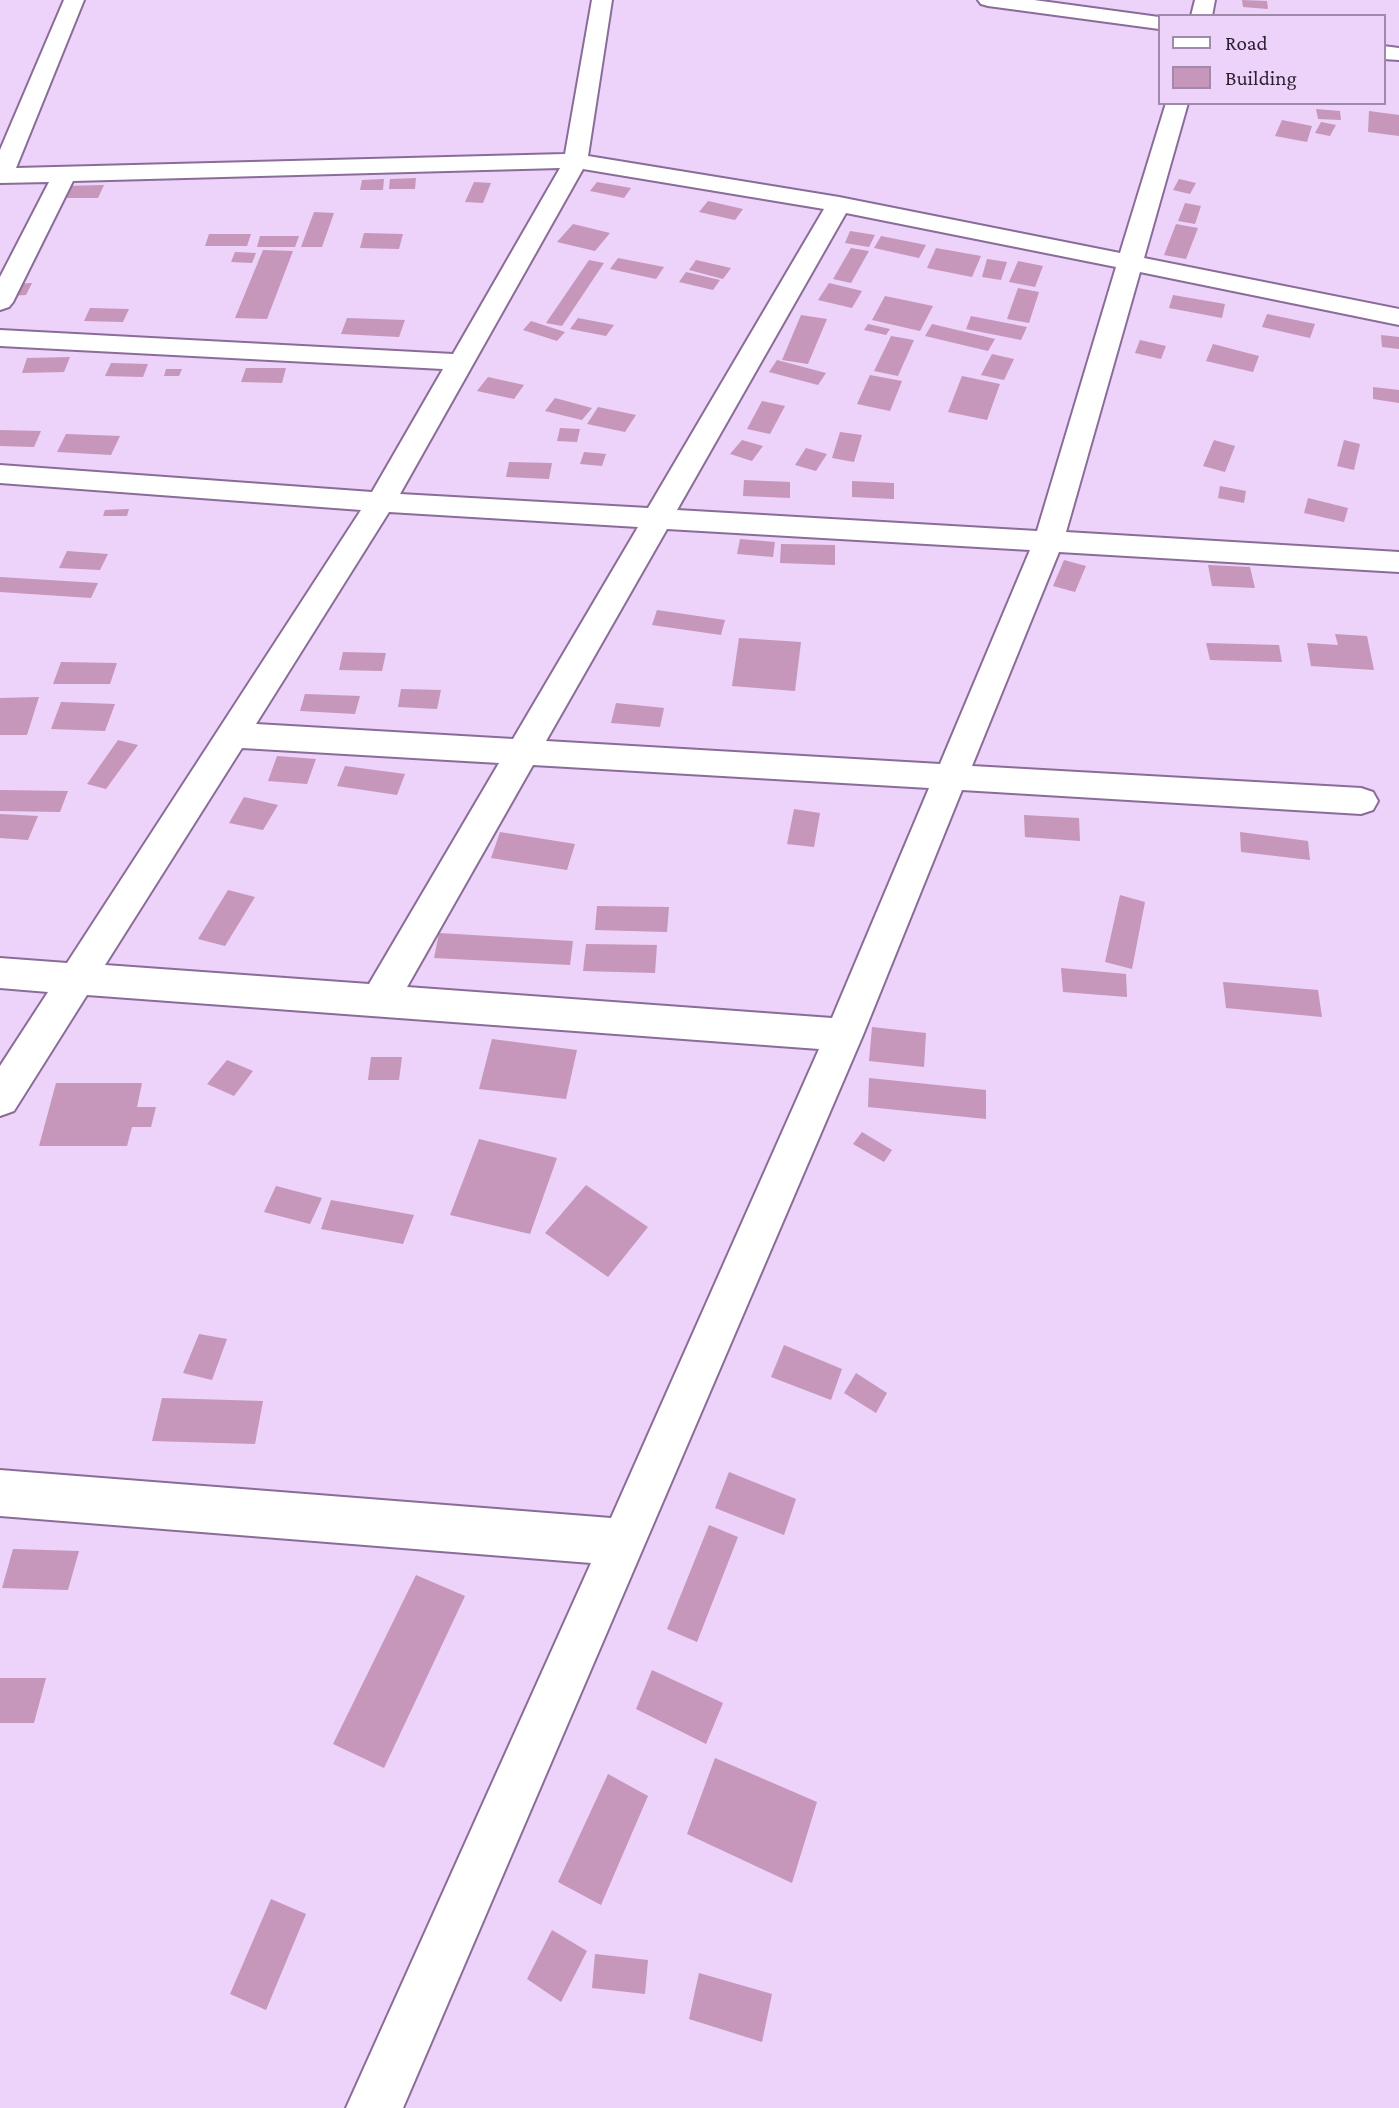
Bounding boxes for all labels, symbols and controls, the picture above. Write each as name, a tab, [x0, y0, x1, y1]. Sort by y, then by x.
legend	[1158, 14, 1385, 105]
text: Road	[1225, 31, 1268, 55]
text: Building	[1225, 66, 1297, 90]

